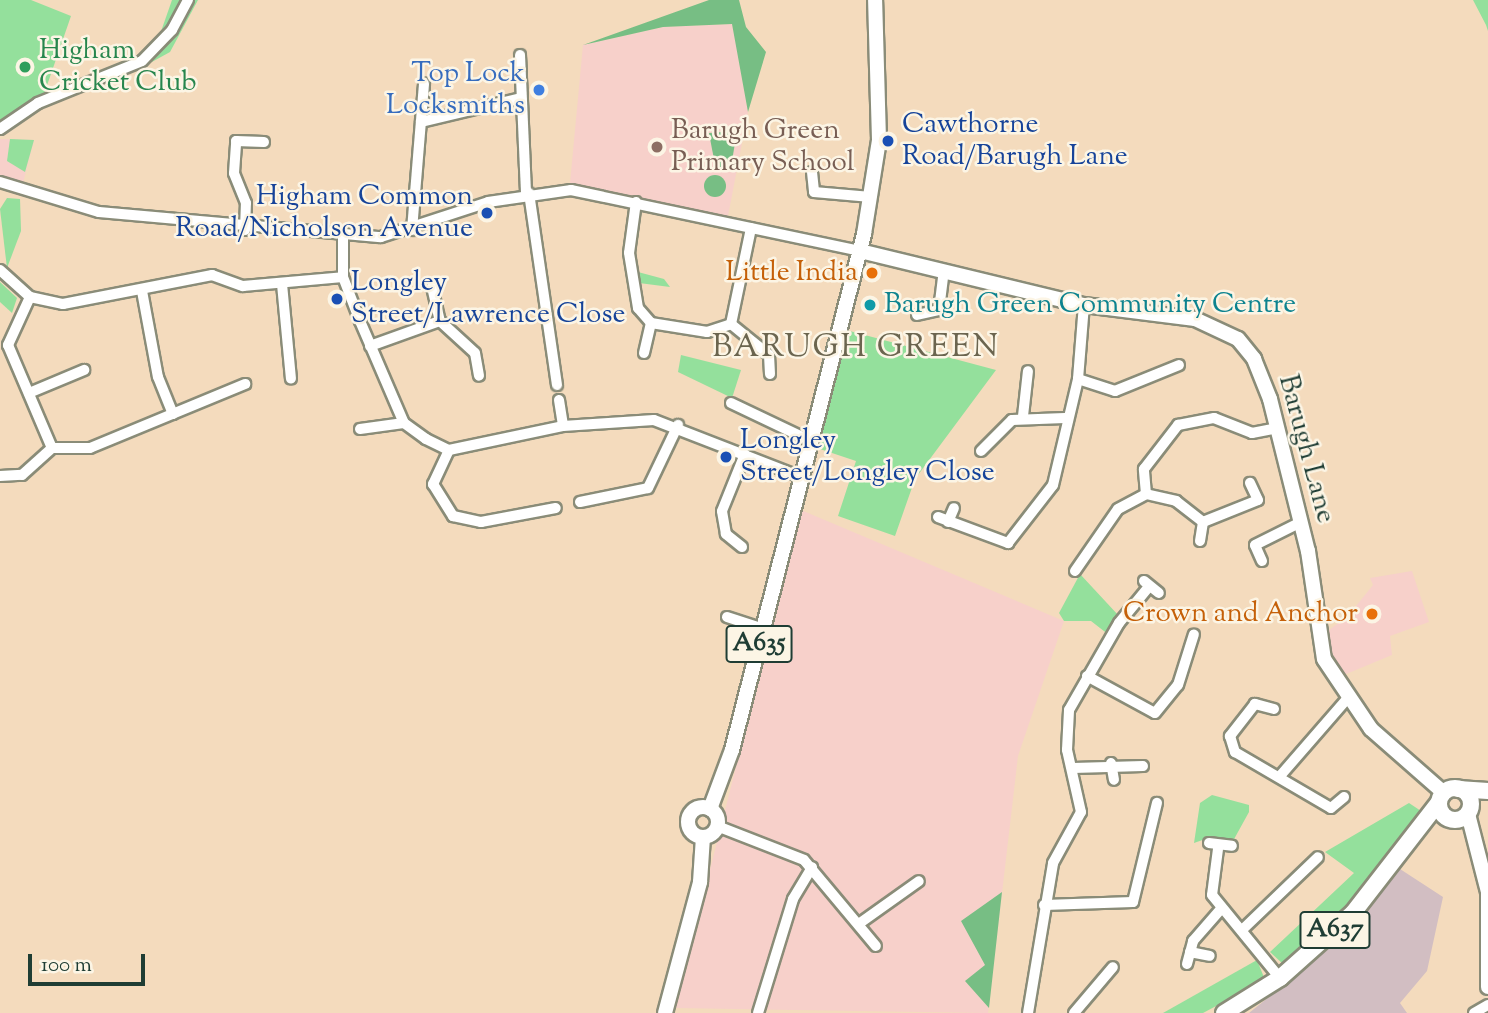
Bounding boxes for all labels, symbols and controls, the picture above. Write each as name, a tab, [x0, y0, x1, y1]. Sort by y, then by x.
place label: Higham Cricket Club	[39, 34, 196, 100]
place label: Top Lock Locksmiths	[386, 57, 525, 123]
marker: Higham Cricket Club	[17, 59, 33, 75]
marker: Top Lock Locksmiths	[531, 82, 547, 98]
place label: Cawthorne Road/Barugh Lane	[902, 108, 1128, 174]
place label: Barugh Green Primary School	[671, 114, 855, 180]
marker: Cawthorne Road/Barugh Lane	[880, 133, 896, 149]
marker: Barugh Green Primary School	[649, 139, 665, 155]
place label: Higham Common Road/Nicholson Avenue	[175, 180, 473, 246]
marker: Higham Common Road/Nicholson Avenue	[479, 205, 495, 221]
place label: Little India	[725, 256, 858, 290]
marker: Little India	[864, 265, 880, 281]
place label: Longley Street/Lawrence Close	[351, 266, 625, 332]
place label: Barugh Green Community Centre	[884, 288, 1296, 322]
marker: Longley Street/Lawrence Close	[329, 291, 345, 307]
marker: Barugh Green Community Centre	[862, 297, 878, 313]
district label: BARUGH GREEN	[713, 329, 999, 367]
street label: Barugh Lane	[1270, 371, 1342, 527]
place label: Longley Street/Longley Close	[740, 424, 995, 490]
marker: Longley Street/Longley Close	[718, 449, 734, 465]
place label: Crown and Anchor	[1123, 597, 1358, 631]
marker: Crown and Anchor	[1364, 606, 1380, 622]
road number: A635	[724, 622, 794, 666]
road number: A637	[1298, 908, 1372, 953]
scale bar	[32, 940, 149, 984]
text: 100 m	[41, 951, 92, 981]

